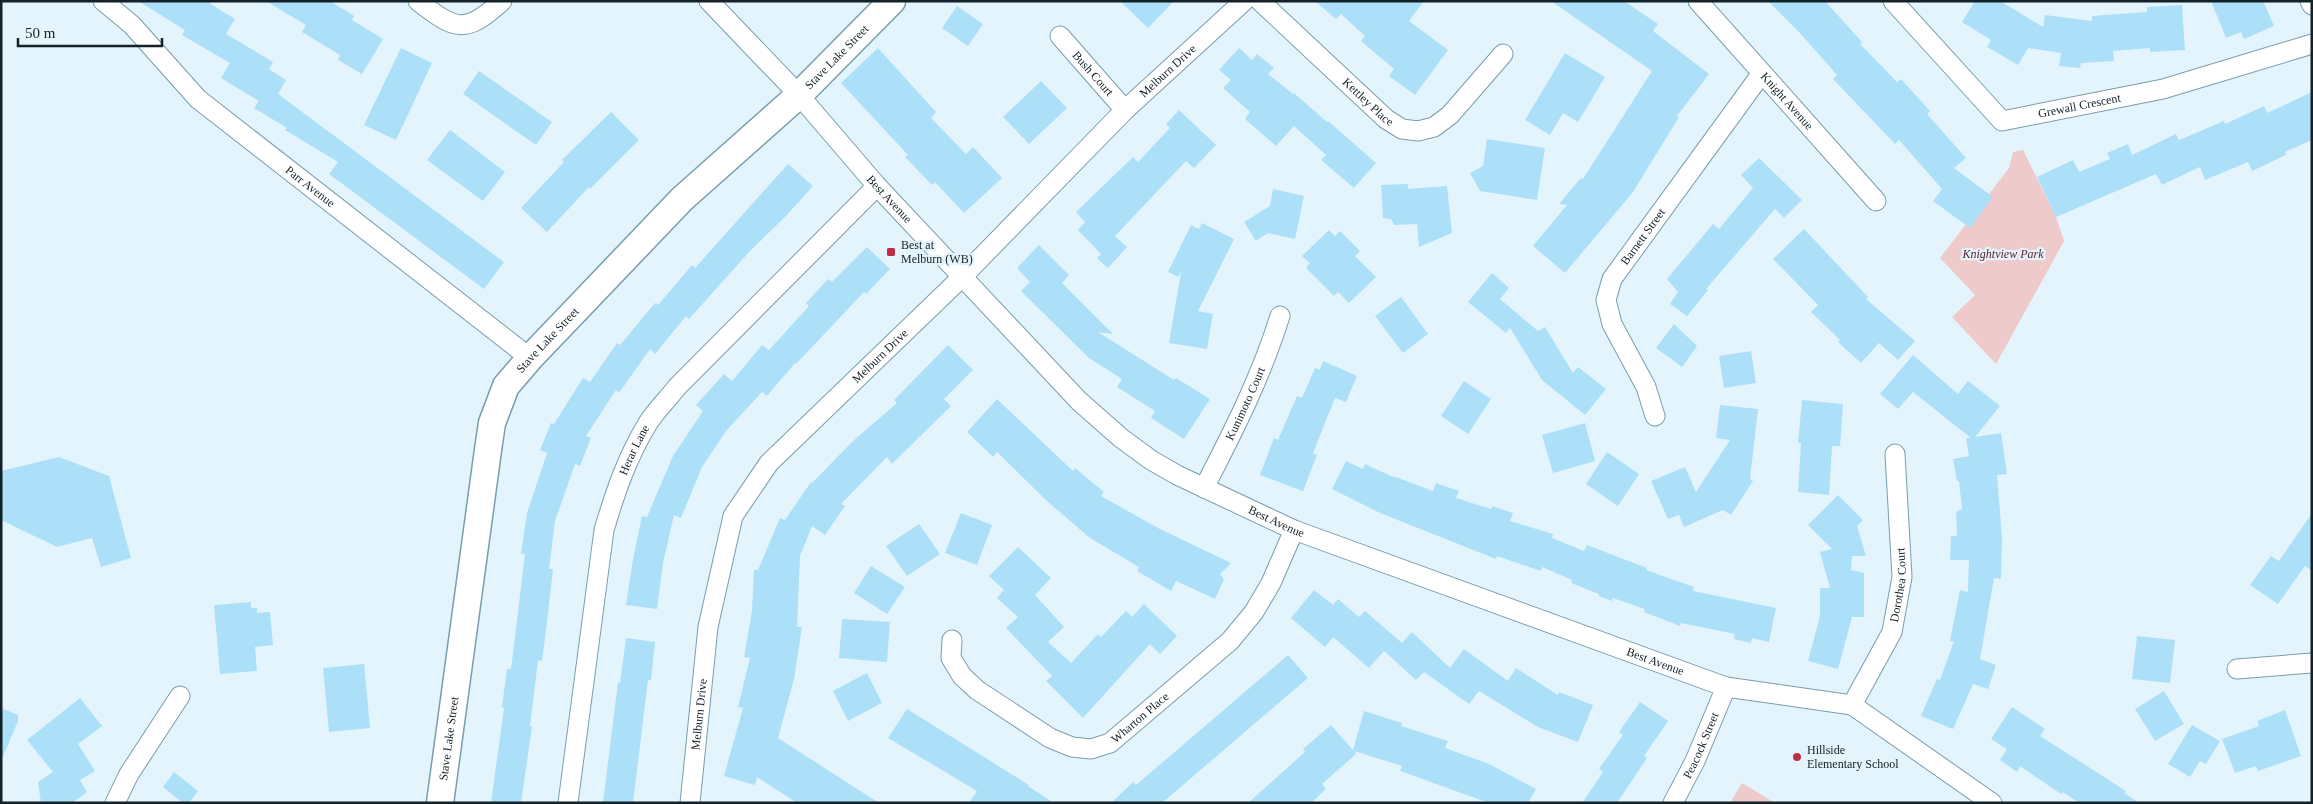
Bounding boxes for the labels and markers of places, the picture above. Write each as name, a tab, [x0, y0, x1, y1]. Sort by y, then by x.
place label: Best at Melburn (WB)	[901, 238, 973, 266]
marker: Best at Melburn (WB)	[885, 246, 897, 258]
place label: Hillside Elementary School	[1807, 743, 1899, 771]
marker: Hillside Elementary School	[1791, 751, 1803, 763]

